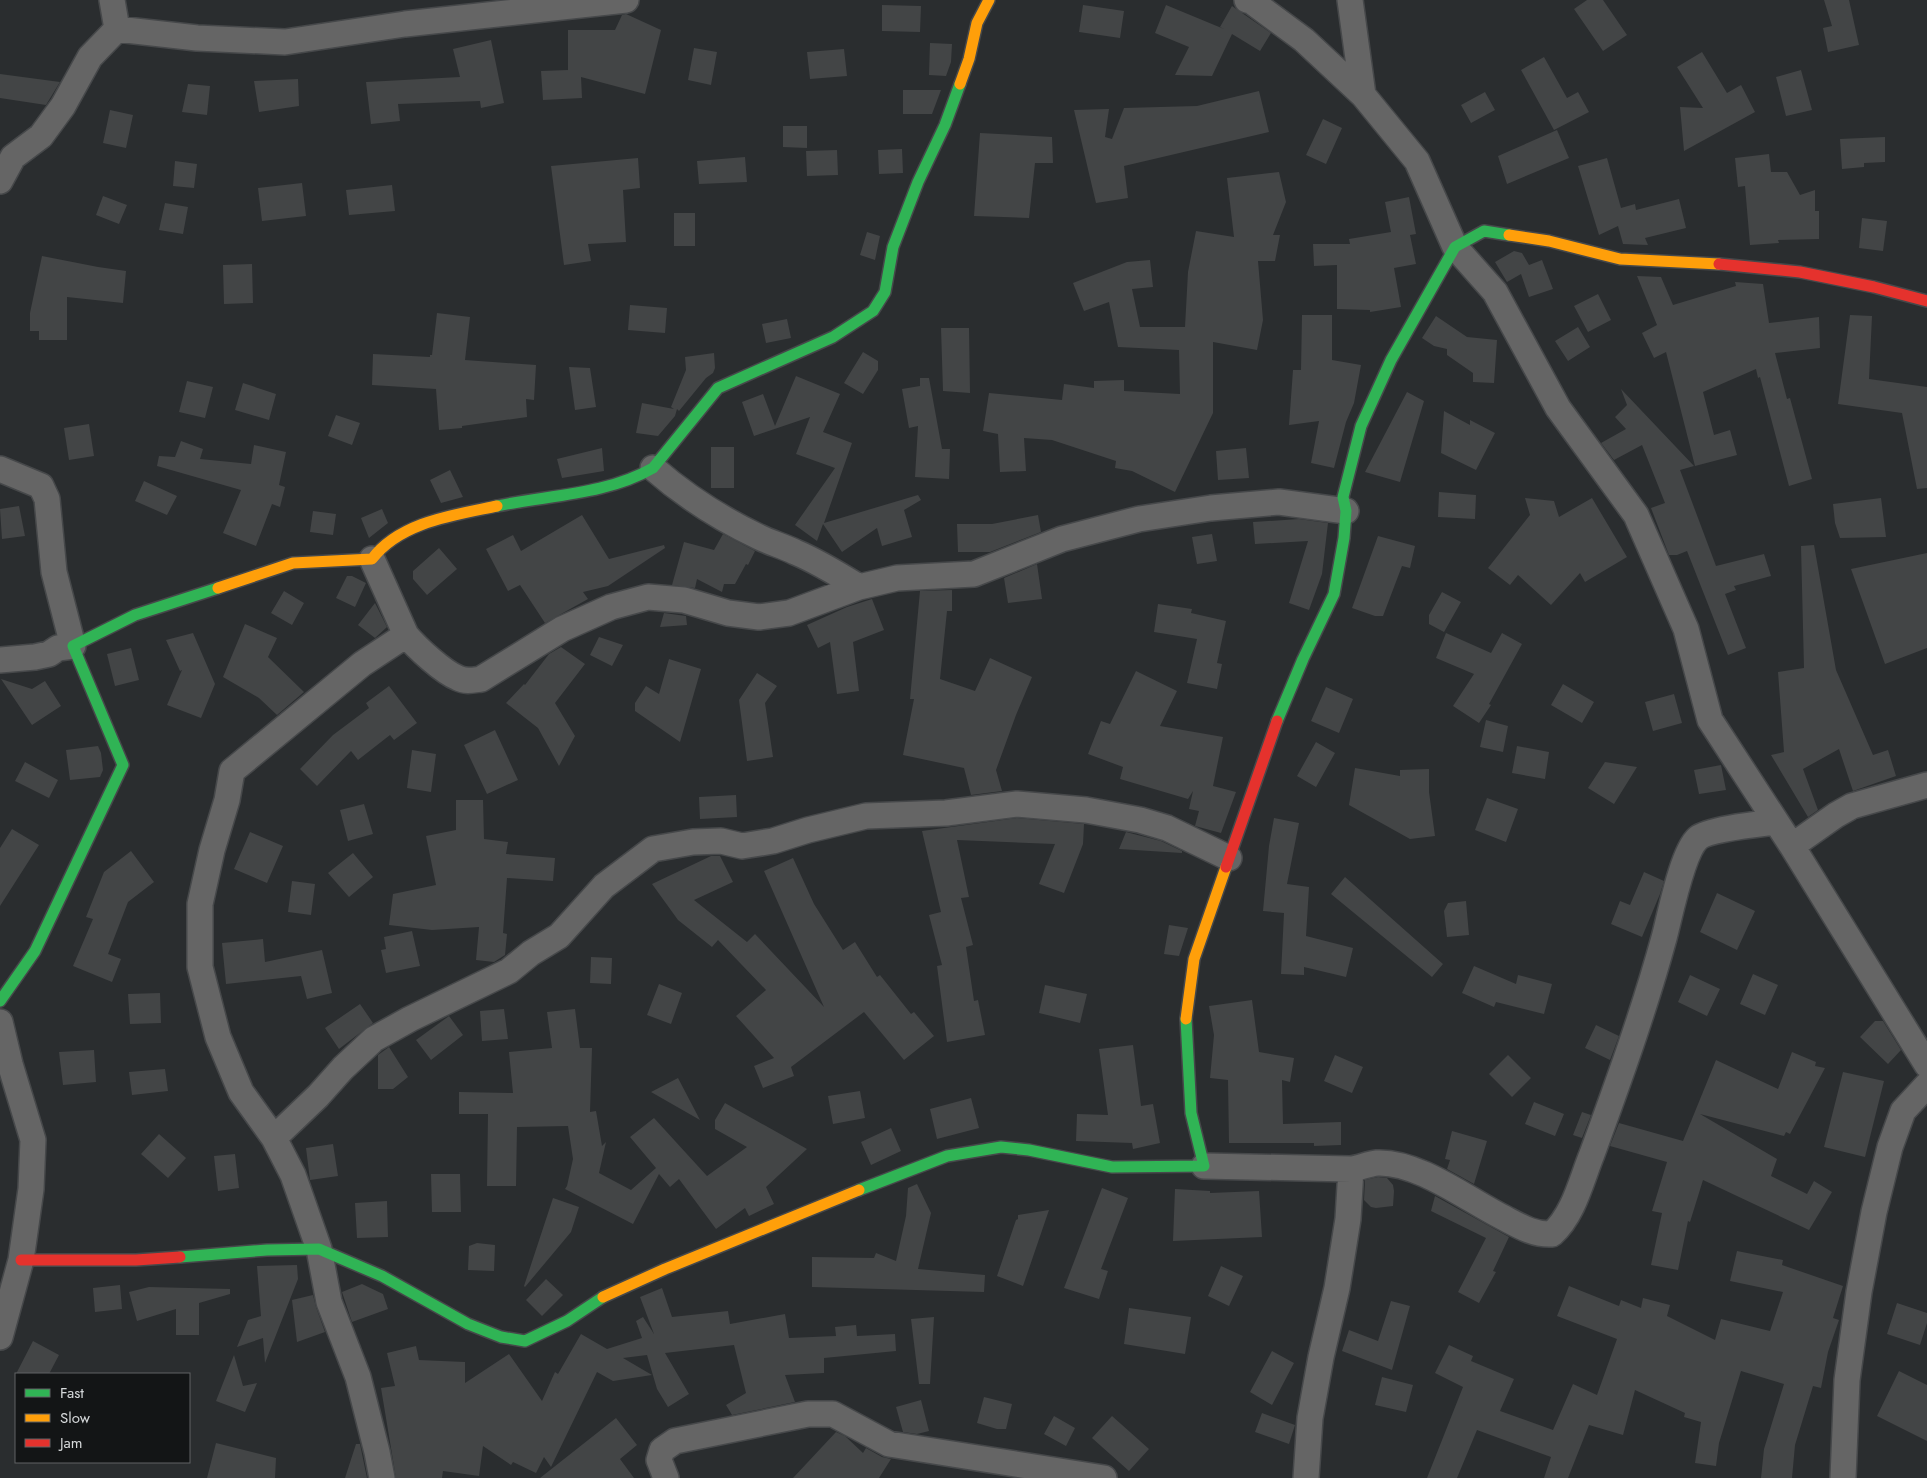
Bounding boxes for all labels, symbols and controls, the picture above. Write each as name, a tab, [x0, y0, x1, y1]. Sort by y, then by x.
legend	[15, 1373, 190, 1463]
text: Fast	[60, 1382, 84, 1404]
text: Slow	[60, 1407, 91, 1429]
text: Jam	[58, 1432, 83, 1454]

